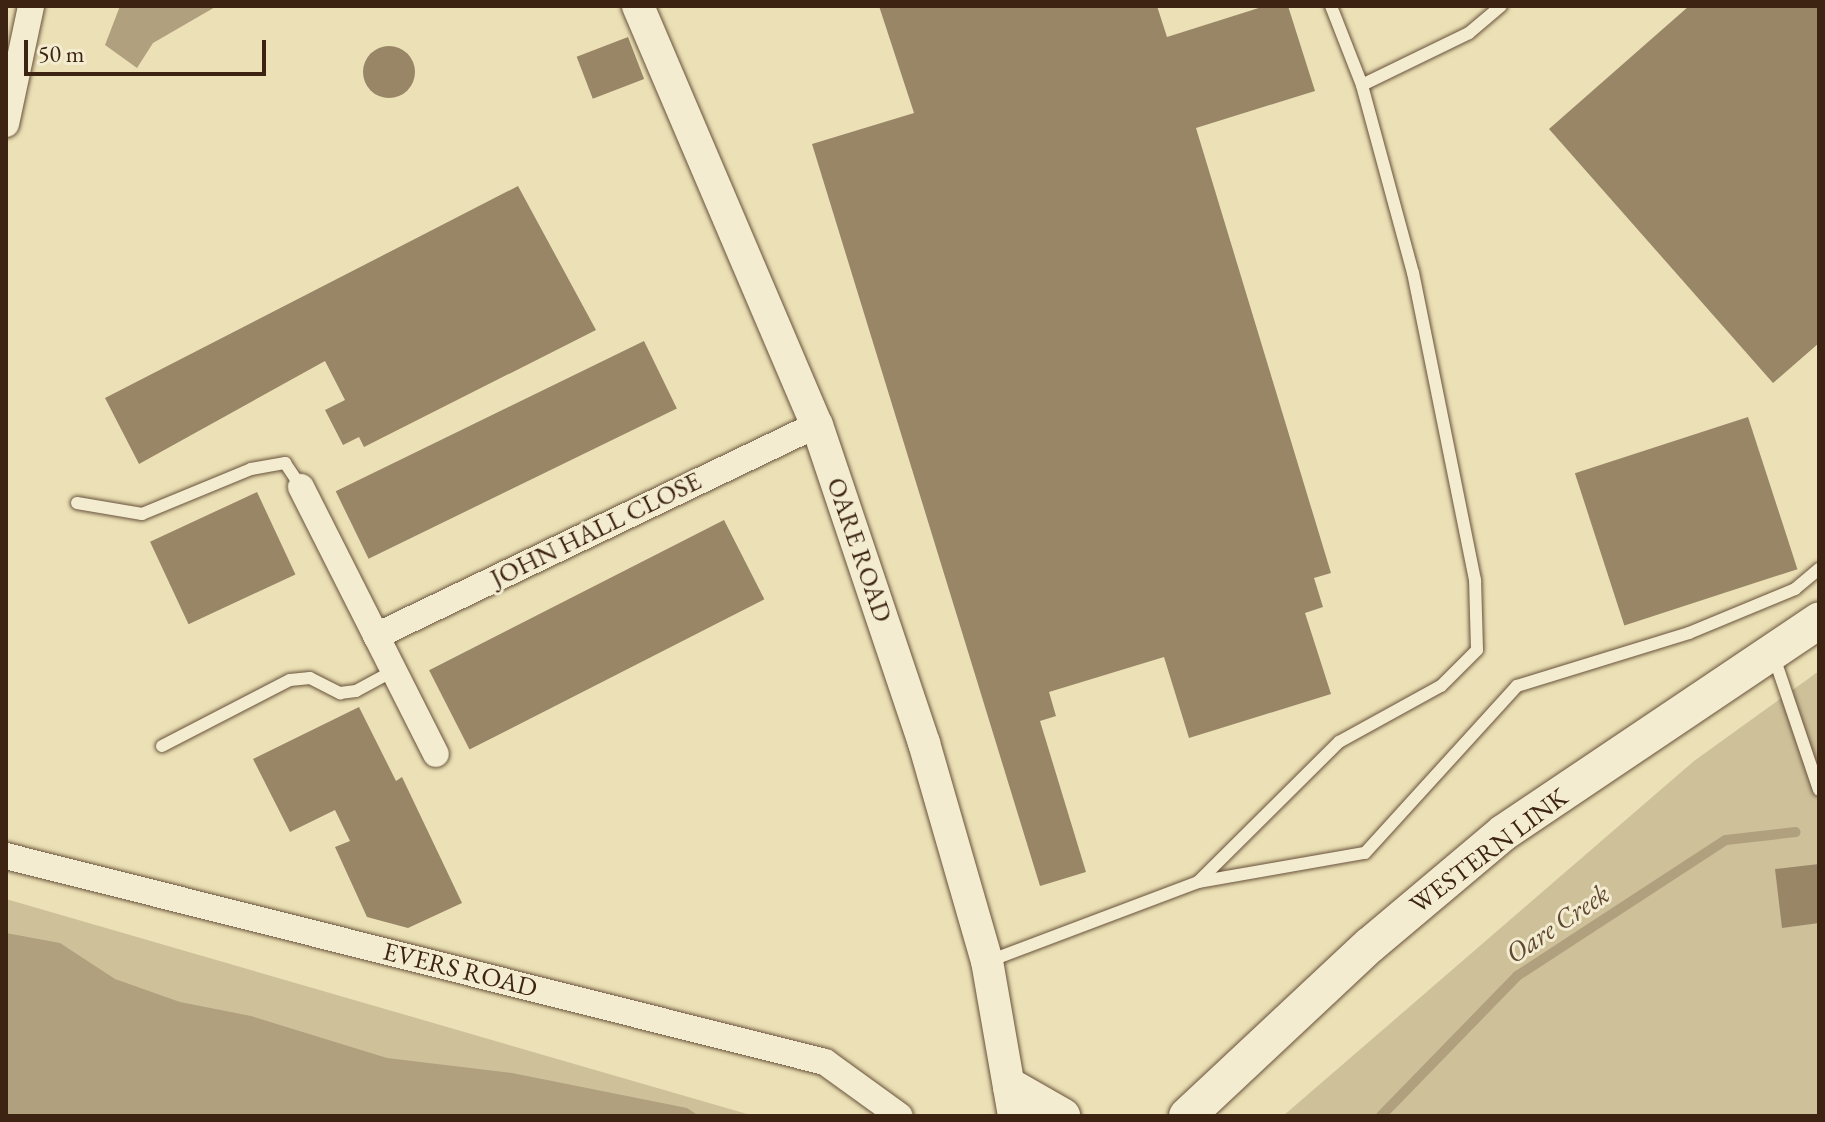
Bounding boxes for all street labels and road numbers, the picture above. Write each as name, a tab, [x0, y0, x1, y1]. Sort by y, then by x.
street label: JOHN HALL CLOSE	[486, 465, 706, 595]
street label: OARE ROAD	[820, 474, 898, 626]
street label: WESTERN LINK	[1404, 782, 1574, 920]
street label: EVERS ROAD	[380, 936, 540, 1004]

